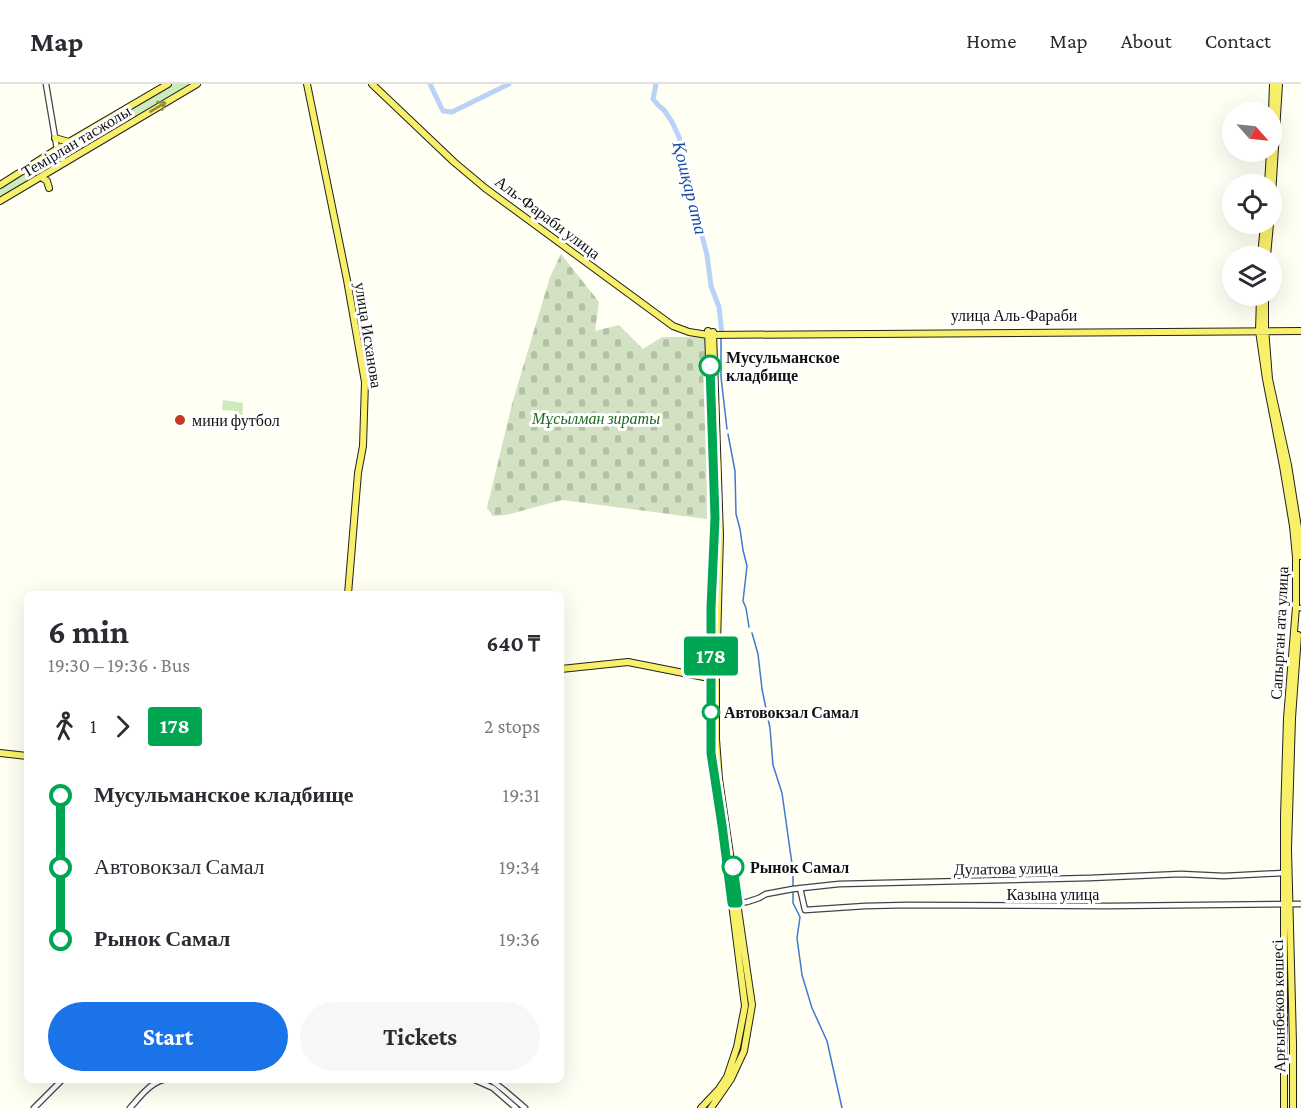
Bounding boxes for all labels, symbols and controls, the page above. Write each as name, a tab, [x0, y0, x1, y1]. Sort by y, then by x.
text: Map	[30, 26, 83, 57]
text: Home	[966, 29, 1016, 53]
text: Map	[1049, 29, 1088, 53]
text: About	[1121, 29, 1172, 53]
text: Contact	[1205, 29, 1271, 53]
one-way arrow	[149, 100, 166, 112]
street label: Темірлан тасжолы	[19, 102, 134, 181]
north arrow	[1222, 102, 1282, 162]
map controls	[1222, 102, 1282, 306]
water label: Қошқар ата	[668, 138, 711, 237]
street label: Аль-Фараби улица	[491, 172, 603, 263]
button: locate	[1222, 174, 1282, 234]
button: layers	[1222, 246, 1282, 306]
street label: улица Исханова	[351, 281, 385, 389]
street label: улица Аль-Фараби	[951, 307, 1078, 325]
place label: Мусульманское кладбище	[726, 349, 840, 384]
marker: Мусульманское кладбище	[699, 355, 721, 377]
park label: Мұсылман зираты	[531, 410, 660, 428]
place label: мини футбол	[192, 412, 280, 430]
marker: мини футбол	[173, 413, 187, 427]
street label: Сапырган ата улица	[1268, 566, 1292, 700]
text: 6 min	[48, 613, 129, 650]
text: 640 ₸	[487, 631, 540, 656]
line badge: 178	[676, 636, 746, 676]
text: 178	[696, 644, 726, 668]
text: 19:30 – 19:36 · Bus	[48, 654, 190, 676]
marker: Автовокзал Самал	[702, 703, 720, 721]
place label: Автовокзал Самал	[724, 704, 859, 721]
icon: walk	[48, 710, 81, 743]
icon: forward	[106, 710, 139, 743]
text: 178	[160, 714, 190, 738]
text: 1	[90, 715, 97, 737]
text: 2 stops	[484, 715, 540, 737]
text: Мусульманское кладбище	[94, 782, 354, 807]
text: 19:31	[503, 784, 540, 806]
text: Автовокзал Самал	[94, 854, 265, 879]
text: 19:34	[499, 856, 540, 878]
marker: Рынок Самал	[722, 856, 744, 878]
place label: Рынок Самал	[750, 859, 849, 876]
street label: Дулатова улица	[954, 859, 1058, 879]
street label: Казына улица	[1007, 886, 1099, 904]
text: Рынок Самал	[94, 926, 230, 951]
text: 19:36	[499, 928, 540, 950]
street label: Арғынбеков көшесі	[1269, 939, 1289, 1073]
button: Start	[48, 1002, 288, 1071]
button: Tickets	[300, 1002, 540, 1071]

